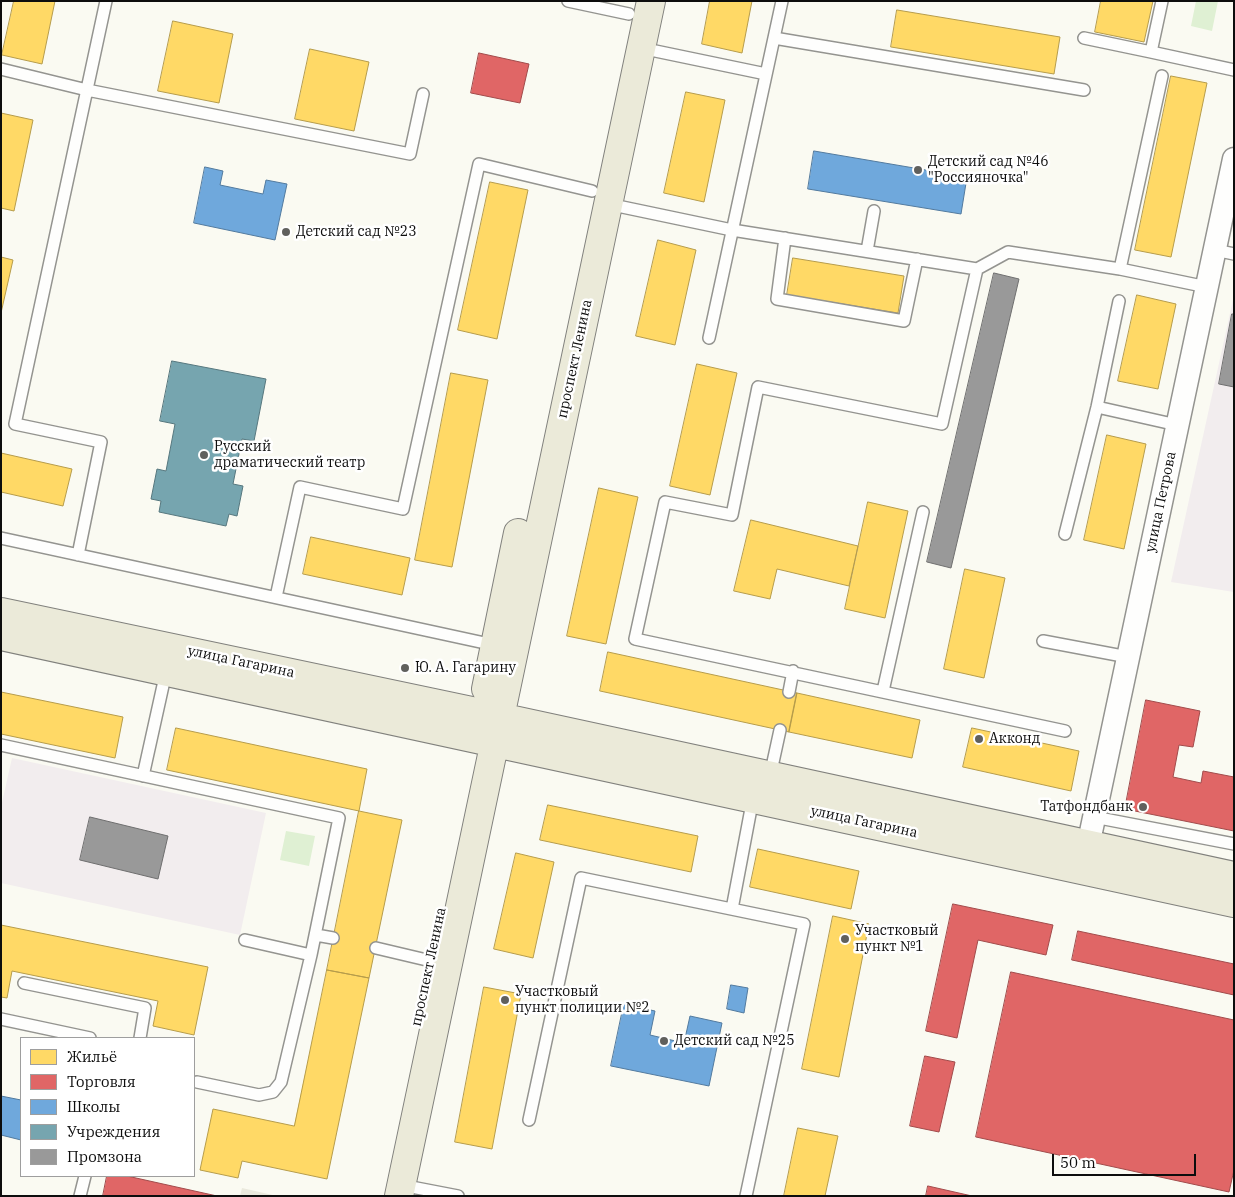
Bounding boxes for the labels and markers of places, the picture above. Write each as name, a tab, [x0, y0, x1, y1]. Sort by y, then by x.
place label: Детский сад №46 "Россияночка"	[928, 154, 1049, 186]
marker: Детский сад №46 "Россияночка"	[912, 164, 924, 176]
place label: Детский сад №23	[296, 224, 417, 240]
marker: Детский сад №23	[280, 226, 292, 238]
place label: Русский драматический театр	[214, 439, 365, 472]
marker: Русский драматический театр	[198, 449, 210, 461]
place label: Ю. А. Гагарину	[415, 660, 516, 676]
marker: Ю. А. Гагарину	[399, 662, 411, 674]
place label: Акконд	[989, 731, 1040, 747]
marker: Акконд	[973, 733, 985, 745]
place label: Татфондбанк	[1040, 799, 1133, 815]
marker: Татфондбанк	[1137, 801, 1149, 813]
place label: Участковый пункт №1	[855, 923, 939, 956]
marker: Участковый пункт №1	[839, 933, 851, 945]
place label: Участковый пункт полиции №2	[515, 984, 650, 1016]
marker: Участковый пункт полиции №2	[499, 994, 511, 1006]
place label: Детский сад №25	[674, 1033, 795, 1049]
marker: Детский сад №25	[658, 1035, 670, 1047]

